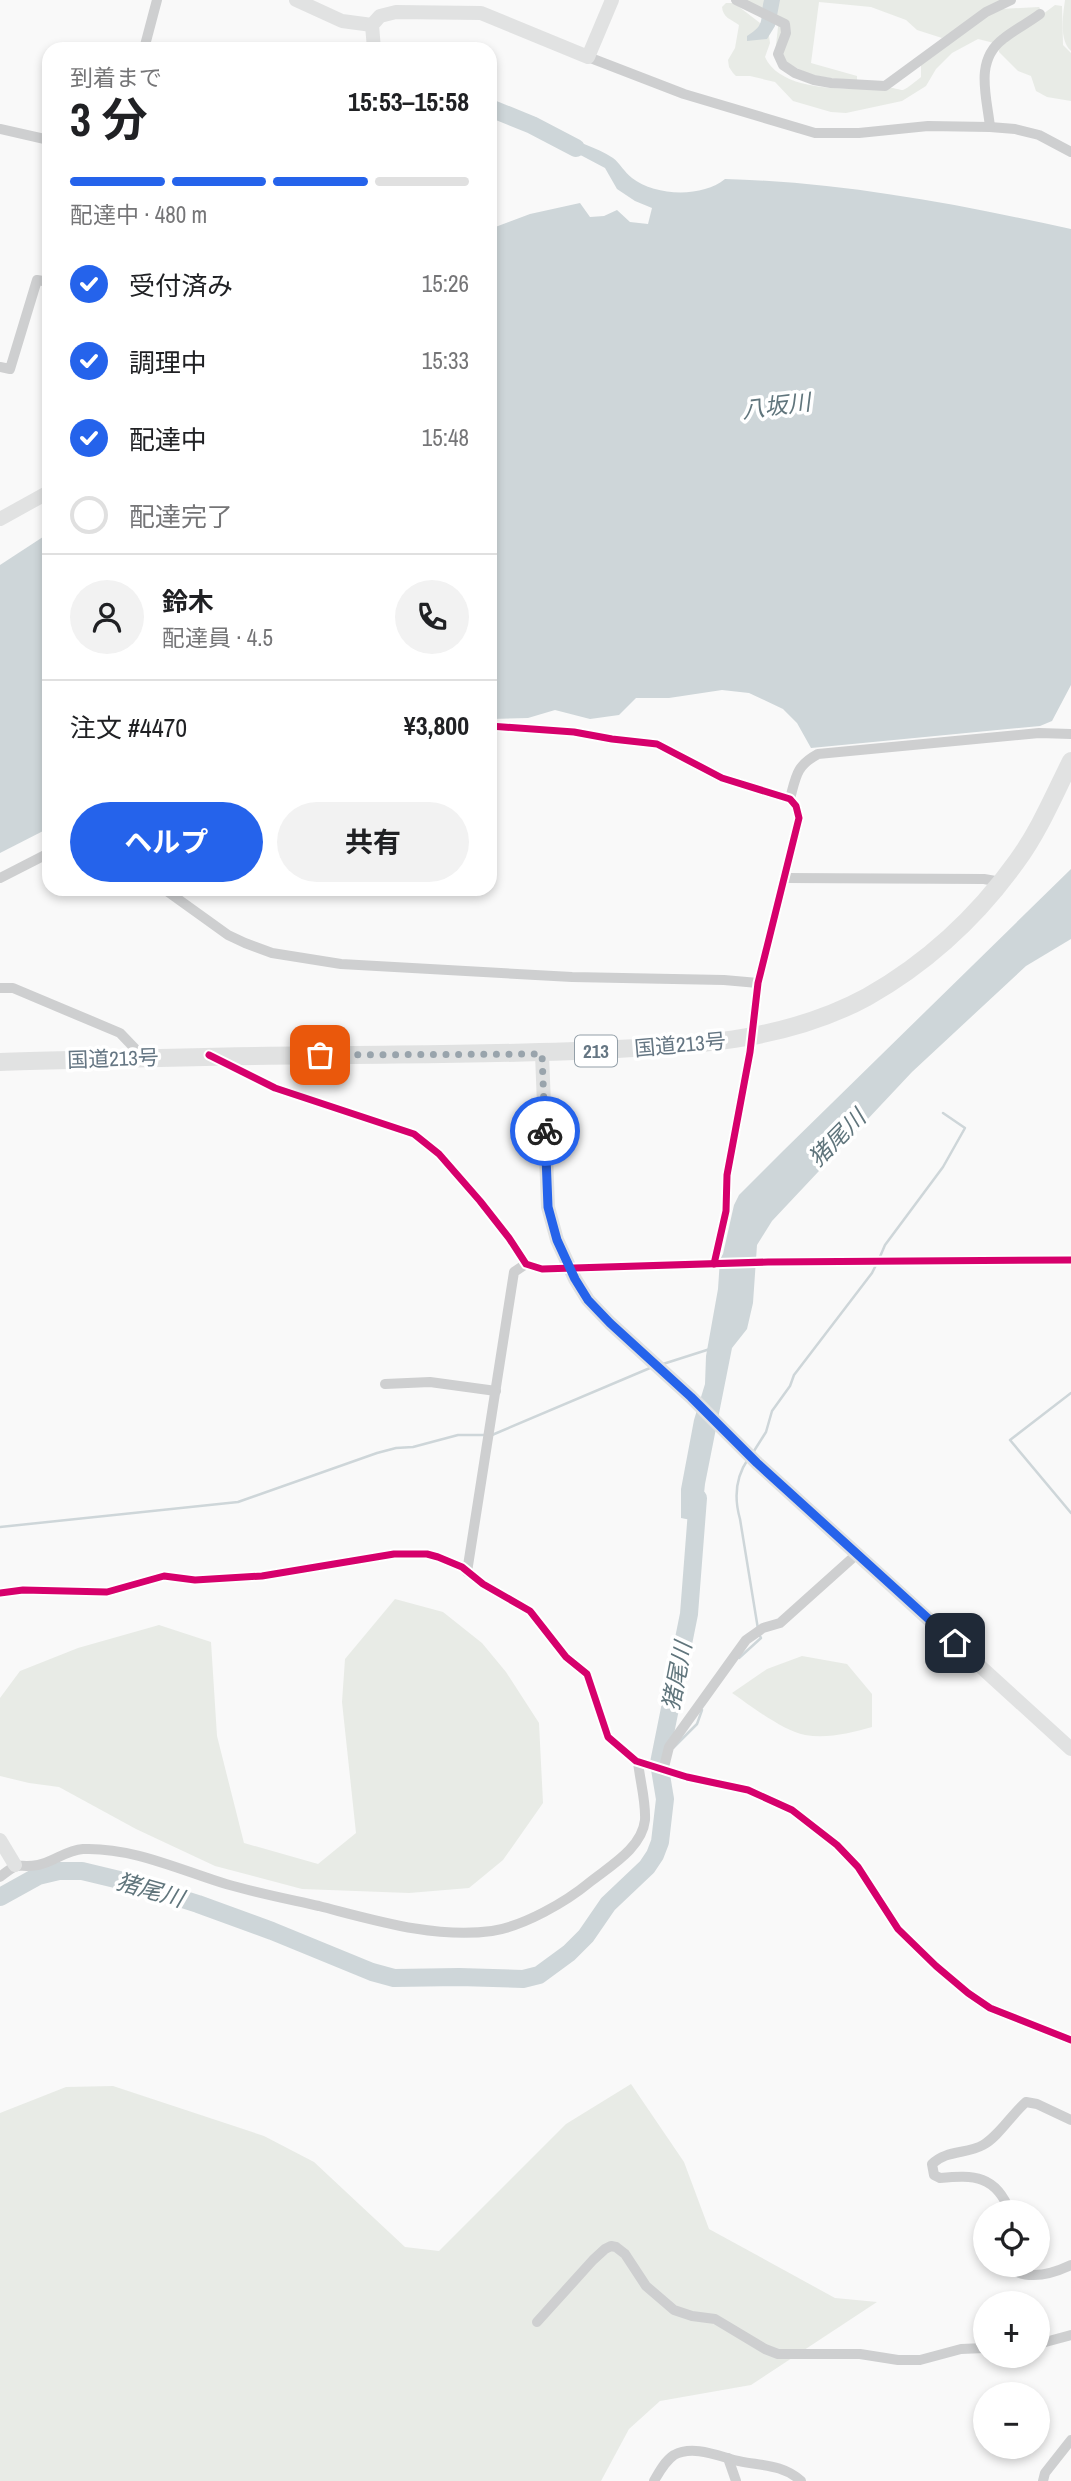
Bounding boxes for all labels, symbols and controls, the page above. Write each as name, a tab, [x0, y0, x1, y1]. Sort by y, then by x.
text: 到着まで	[70, 62, 162, 93]
text: 15:53–15:58	[348, 84, 469, 119]
text: 3 分	[70, 88, 147, 150]
text: 配達中 · 480 m	[70, 199, 207, 230]
icon: check	[70, 265, 108, 303]
text: 受付済み	[129, 268, 233, 303]
text: 15:26	[422, 268, 469, 299]
icon: check	[70, 342, 108, 380]
text: 調理中	[129, 345, 207, 380]
text: 15:33	[422, 345, 469, 376]
water label: 八坂川	[740, 386, 815, 425]
icon: check	[70, 419, 108, 457]
text: 配達中	[129, 422, 207, 457]
text: 15:48	[422, 422, 469, 453]
text: 配達完了	[129, 499, 233, 534]
button: person	[70, 580, 144, 654]
button: phone	[395, 580, 469, 654]
text: 鈴木	[162, 584, 214, 619]
text: 配達員 · 4.5	[162, 622, 273, 653]
text: ¥3,800	[404, 708, 469, 743]
text: 注文 #4470	[70, 710, 187, 745]
button: ヘルプ	[70, 802, 263, 882]
button: 共有	[277, 802, 469, 882]
pin	[290, 1025, 350, 1085]
street label: 国道213号	[633, 1026, 727, 1063]
icon: bag	[301, 1036, 339, 1074]
road number: 213	[575, 1036, 617, 1066]
street label: 国道213号	[67, 1042, 159, 1075]
courier	[510, 1096, 580, 1166]
water label: 猪尾川	[801, 1100, 874, 1173]
icon: bike	[526, 1112, 564, 1150]
pin	[925, 1613, 985, 1673]
icon: home	[936, 1624, 974, 1662]
water label: 猪尾川	[655, 1636, 699, 1713]
water label: 猪尾川	[113, 1865, 190, 1915]
map controls	[973, 2200, 1050, 2459]
button: locate	[973, 2200, 1050, 2277]
button: +	[973, 2291, 1050, 2368]
button: −	[973, 2382, 1050, 2459]

